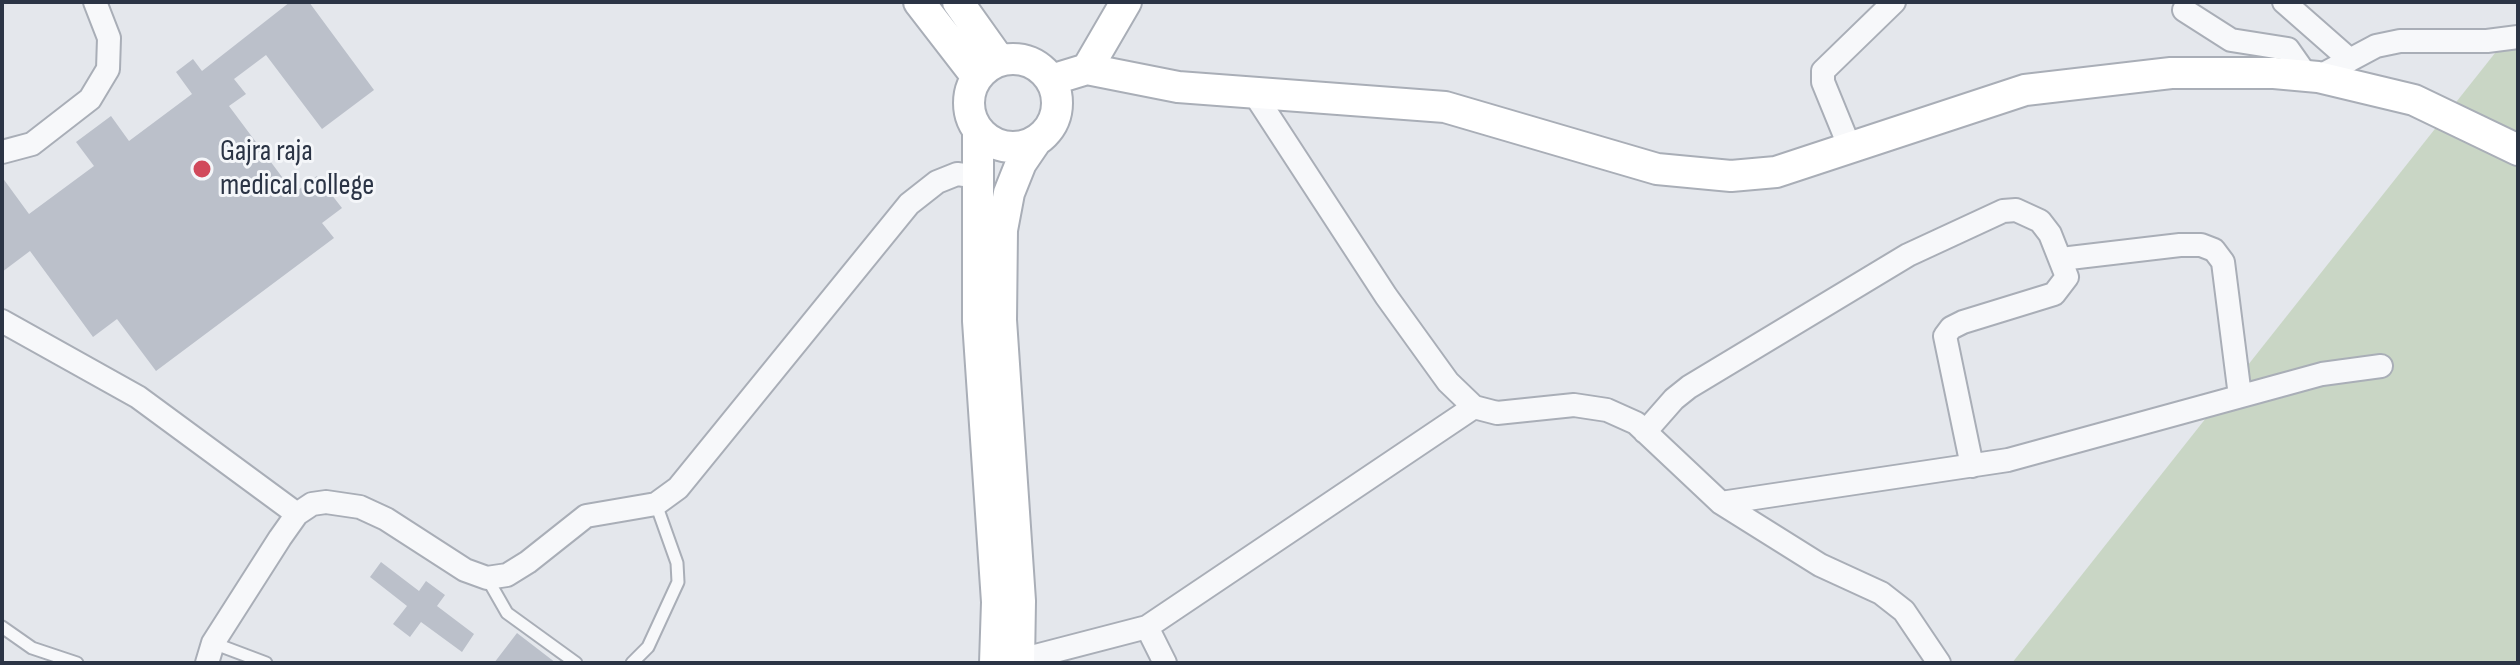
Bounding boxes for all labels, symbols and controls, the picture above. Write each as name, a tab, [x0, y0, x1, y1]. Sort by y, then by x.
place label: Gajra raja medical college	[220, 134, 374, 204]
marker: Gajra raja medical college	[191, 158, 213, 180]

